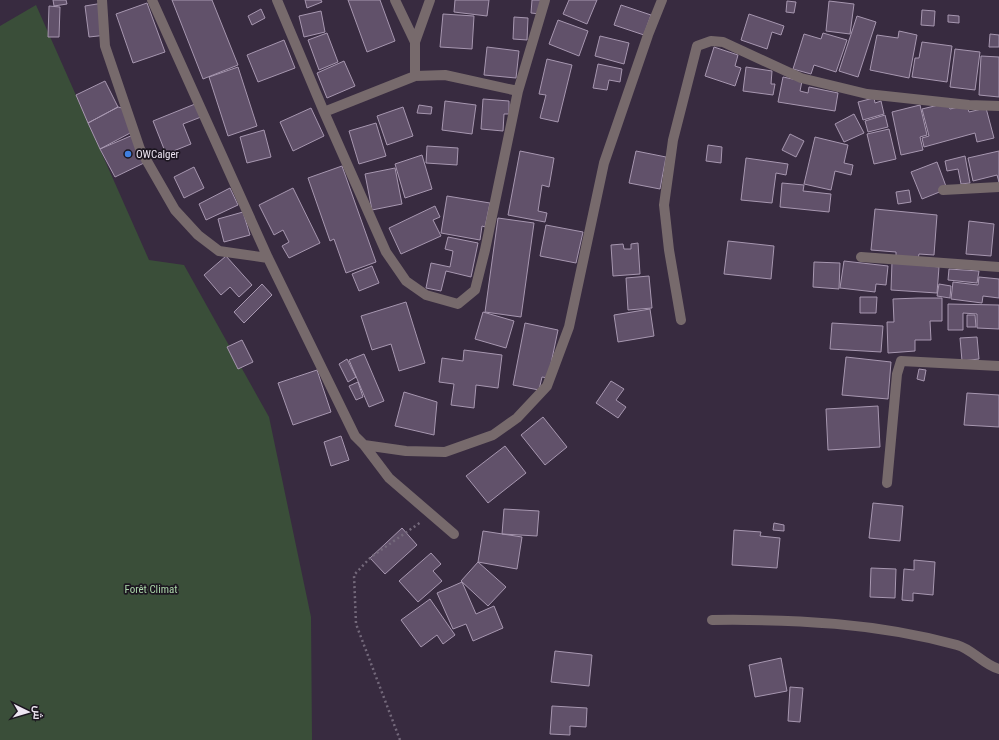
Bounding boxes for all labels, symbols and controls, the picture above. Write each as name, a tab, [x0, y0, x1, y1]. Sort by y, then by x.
place label: OWCalger	[136, 148, 180, 161]
marker: OWCalger	[123, 149, 133, 159]
park label: Forêt Climat	[125, 583, 177, 596]
north arrow	[8, 692, 48, 732]
text: ش	[30, 705, 45, 720]

